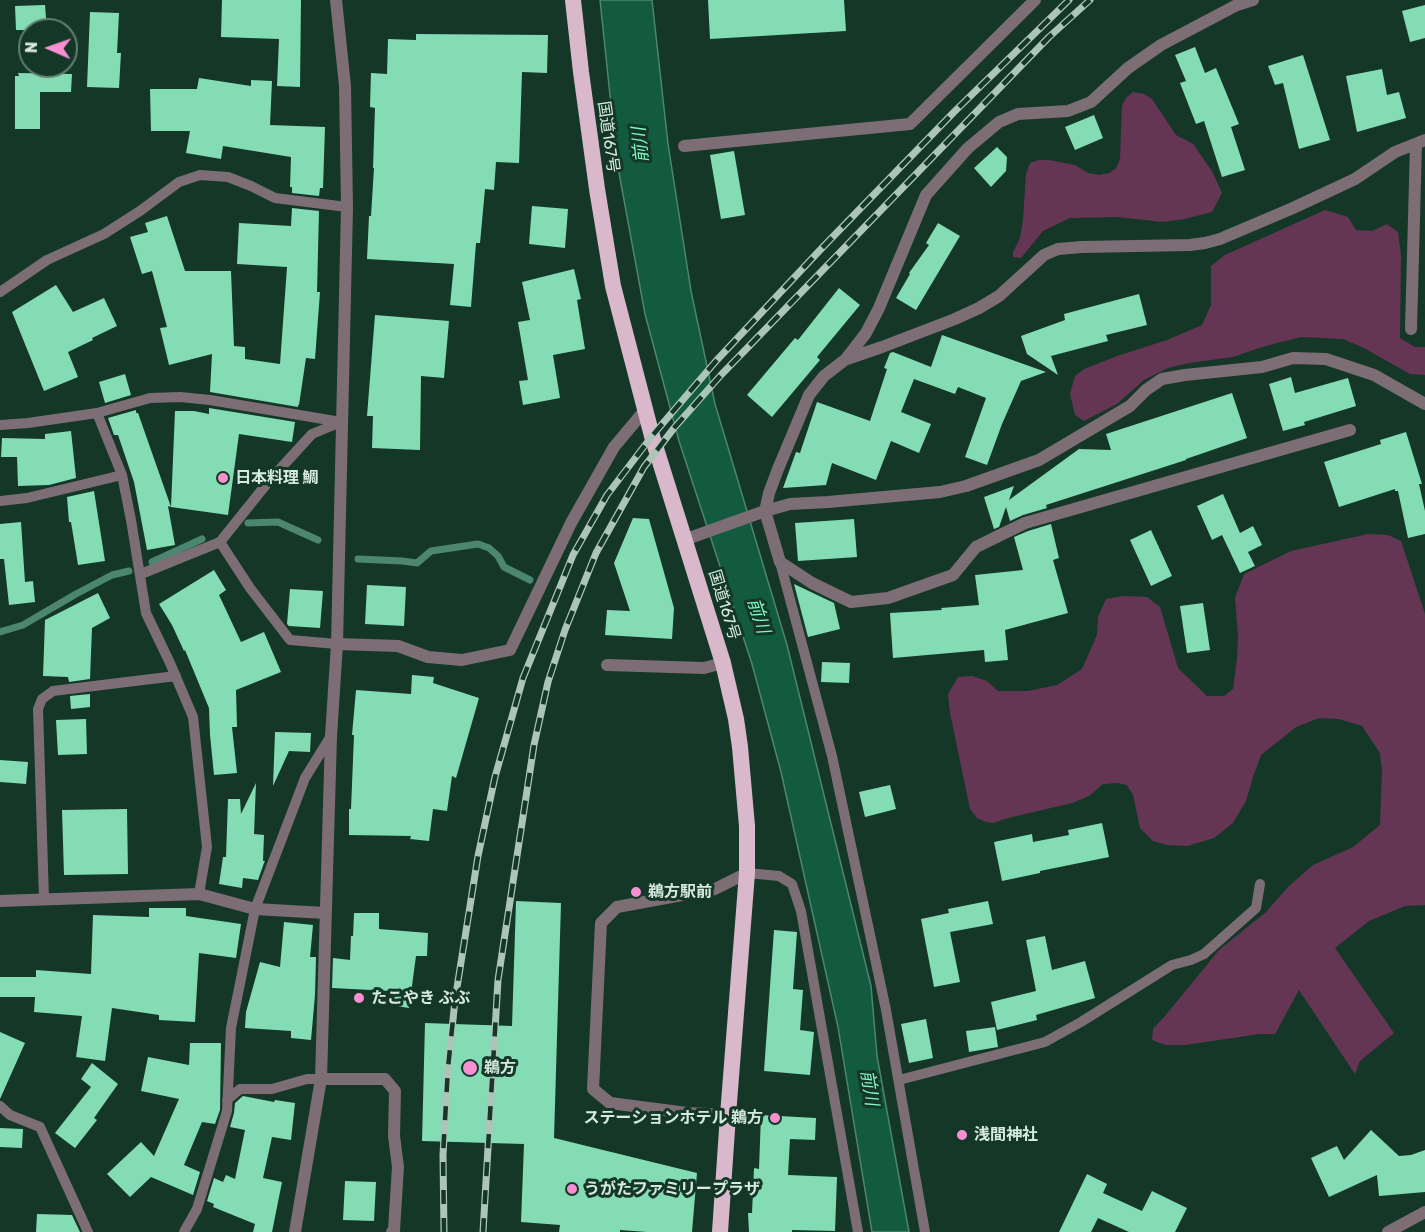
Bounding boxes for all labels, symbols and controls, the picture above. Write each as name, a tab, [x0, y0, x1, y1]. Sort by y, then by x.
north arrow	[18, 18, 78, 78]
text: N	[22, 41, 41, 54]
street label: 国道167号	[593, 100, 623, 174]
water label: 前川	[628, 126, 654, 164]
place label: 日本料理 鯛	[235, 468, 318, 488]
marker: 日本料理 鯛	[216, 471, 230, 485]
street label: 国道167号	[704, 568, 744, 642]
water label: 前川	[742, 596, 774, 636]
place label: 鵜方駅前	[648, 882, 712, 902]
marker: 鵜方駅前	[629, 885, 643, 899]
place label: たこやき ぶぶ	[371, 988, 470, 1008]
marker: たこやき ぶぶ	[352, 991, 366, 1005]
place label: 鵜方	[484, 1058, 516, 1078]
marker: 鵜方	[461, 1059, 479, 1077]
water label: 前川	[856, 1069, 882, 1107]
place label: ステーションホテル 鵜方	[584, 1108, 763, 1128]
marker: ステーションホテル 鵜方	[768, 1111, 782, 1125]
place label: 浅間神社	[974, 1125, 1038, 1145]
marker: 浅間神社	[955, 1128, 969, 1142]
place label: うがたファミリープラザ	[584, 1179, 760, 1199]
marker: うがたファミリープラザ	[565, 1182, 579, 1196]

